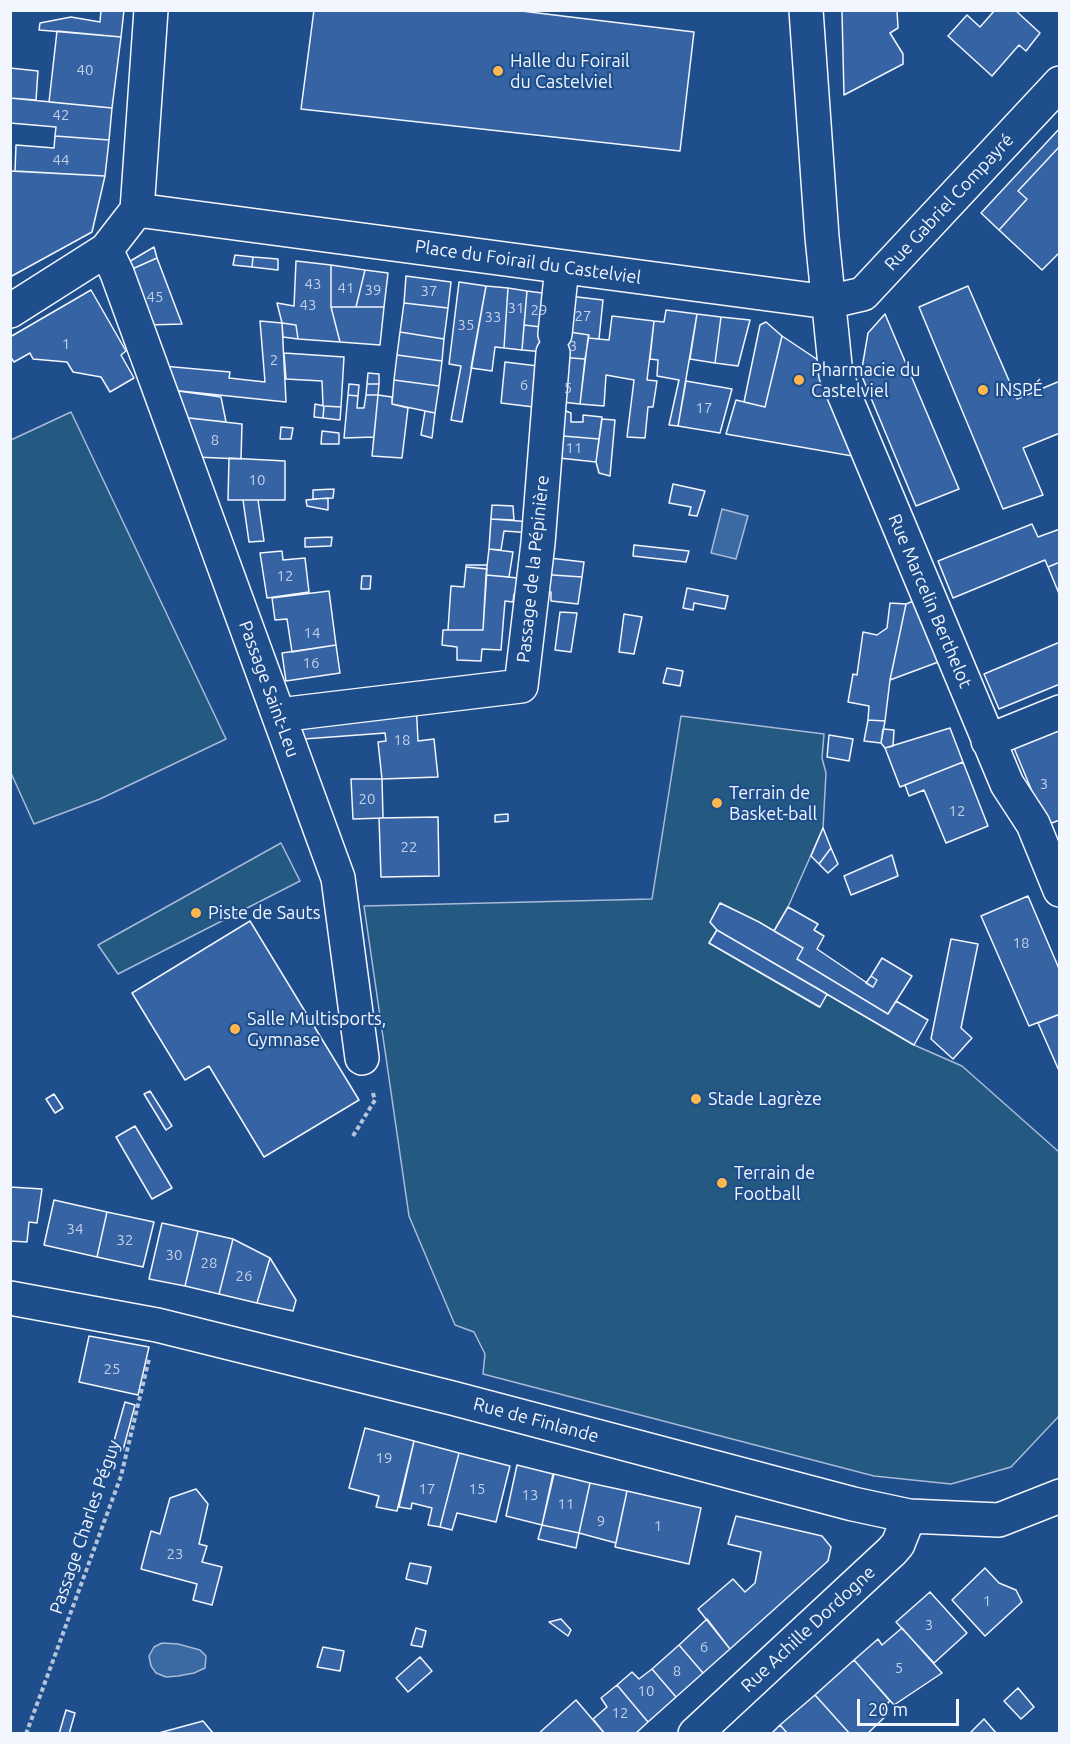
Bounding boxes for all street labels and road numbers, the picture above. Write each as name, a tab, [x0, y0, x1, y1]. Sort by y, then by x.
street label: Rue Gabriel Compayré	[880, 129, 1018, 275]
street label: Place du Foirail du Castelviel	[413, 235, 643, 289]
street label: Passage de la Pépinière	[512, 474, 554, 664]
street label: Rue Marcelin Berthelot	[884, 511, 976, 691]
street label: Passage Saint-Leu	[234, 618, 304, 760]
street label: Rue de Finlande	[471, 1393, 601, 1447]
street label: Passage Charles Péguy	[45, 1437, 125, 1617]
street label: Rue Achille Dordogne	[736, 1561, 880, 1697]

